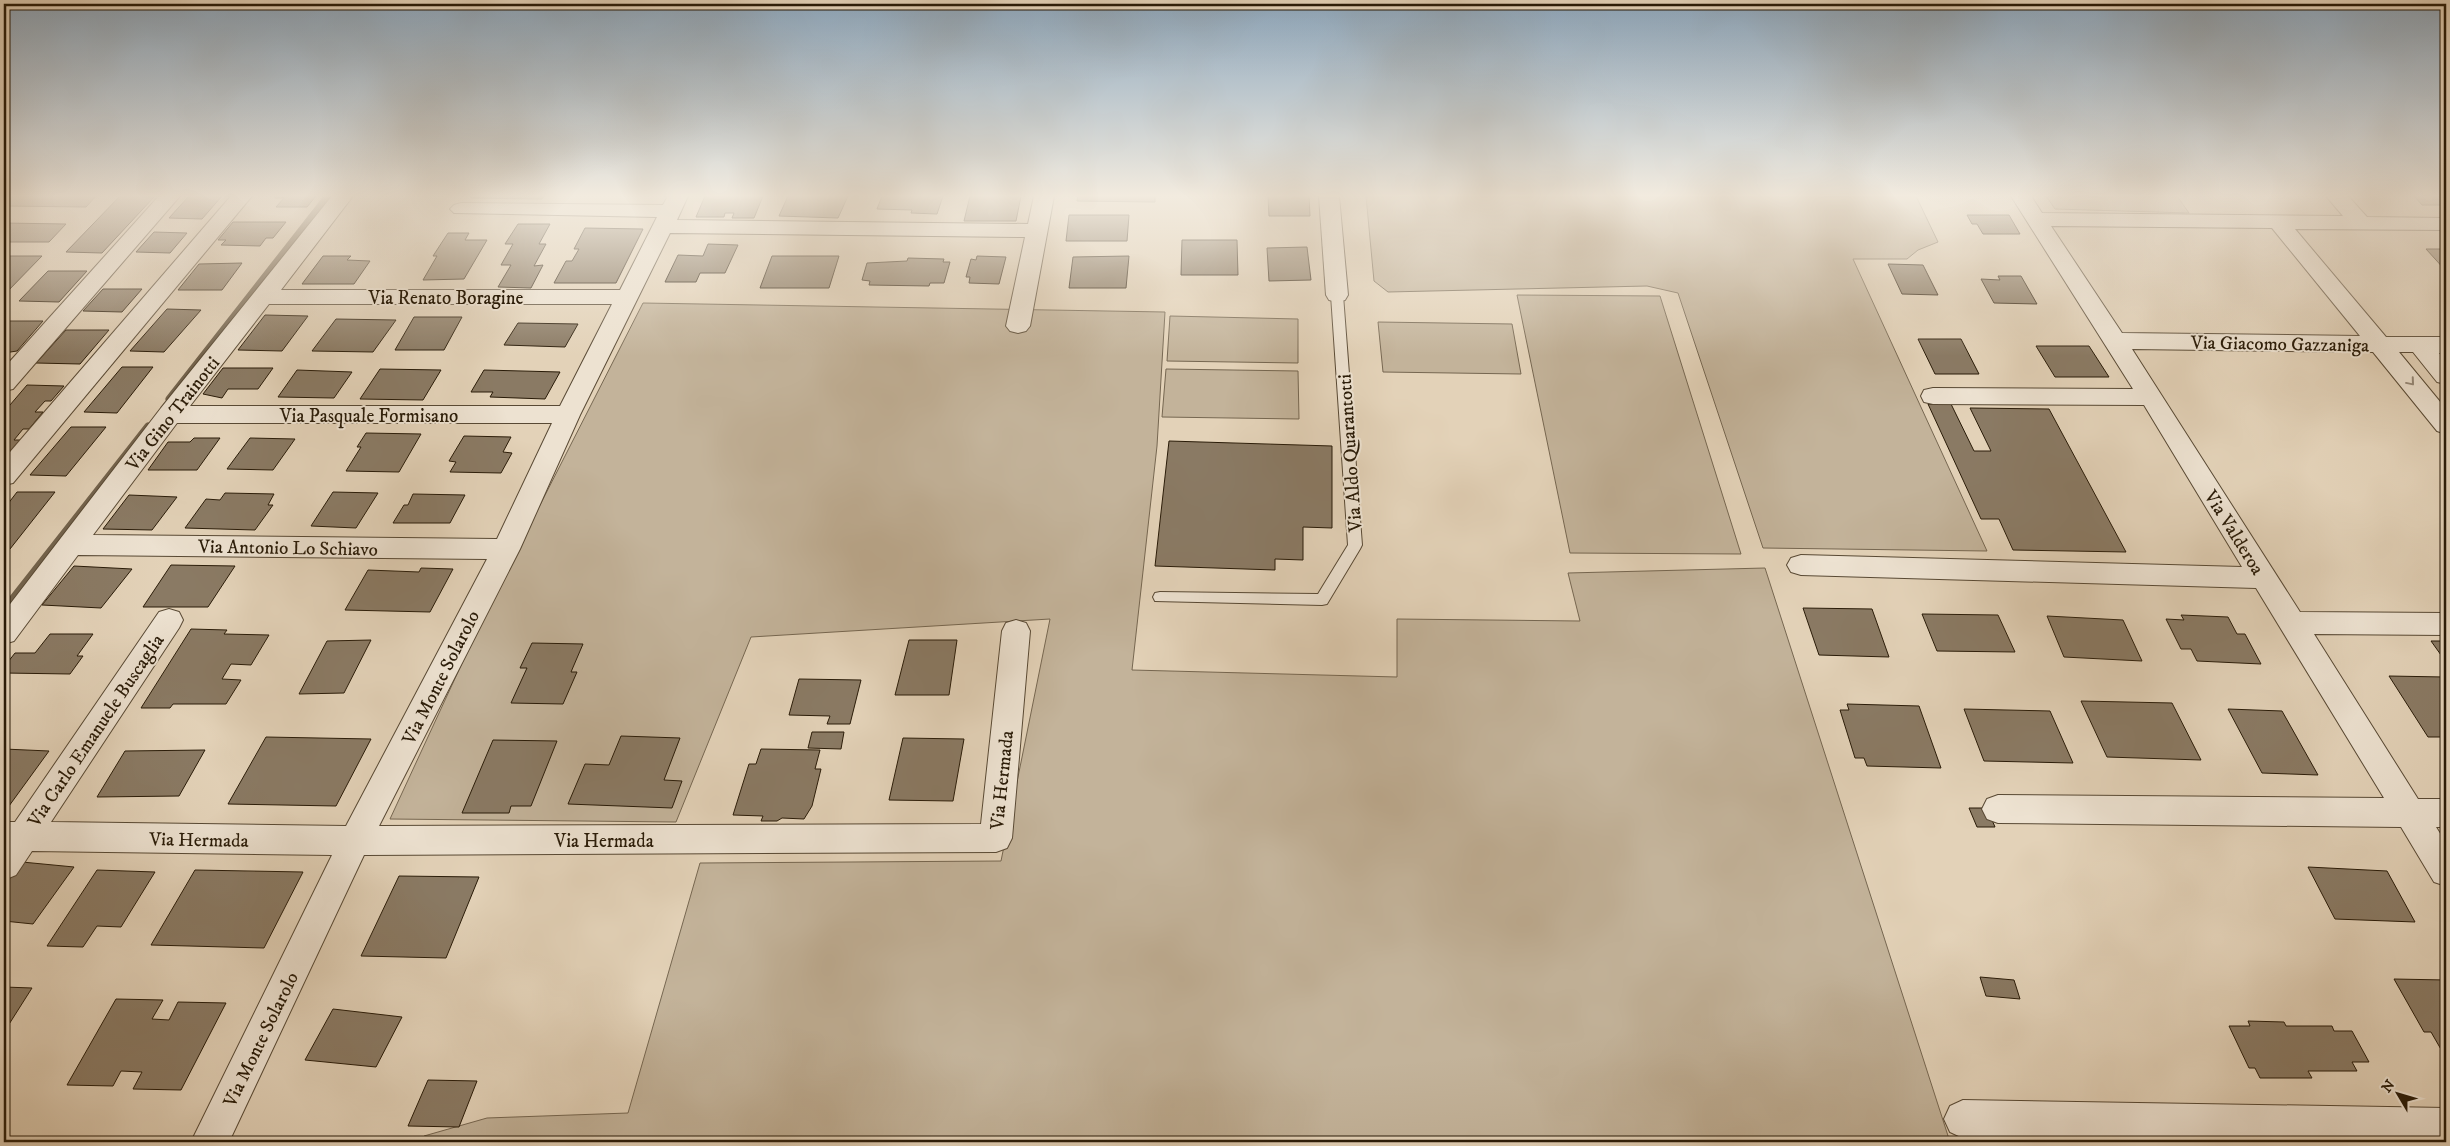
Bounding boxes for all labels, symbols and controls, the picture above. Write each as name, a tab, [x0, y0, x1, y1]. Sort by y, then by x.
street label: Via Renato Boragine	[368, 287, 524, 310]
street label: Via Giacomo Gazzaniga	[2190, 331, 2369, 358]
street label: Via Gino Trainotti	[121, 352, 225, 477]
street label: Via Aldo Quarantotti	[1333, 373, 1368, 534]
one-way arrow	[2405, 376, 2414, 385]
street label: Via Pasquale Formisano	[279, 405, 458, 429]
street label: Via Valderoa	[2198, 485, 2269, 579]
street label: Via Antonio Lo Schiavo	[197, 535, 378, 562]
street label: Via Monte Solarolo	[397, 607, 485, 749]
street label: Via Carlo Emanuele Buscaglia	[23, 630, 169, 832]
street label: Via Hermada	[986, 730, 1019, 832]
street label: Via Hermada	[148, 828, 249, 853]
street label: Via Hermada	[553, 830, 654, 853]
street label: Via Monte Solarolo	[218, 968, 304, 1112]
north arrow	[2372, 1068, 2422, 1118]
text: N	[2378, 1076, 2399, 1097]

